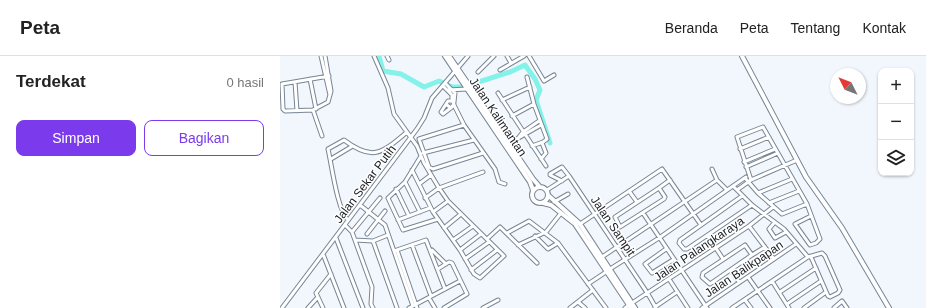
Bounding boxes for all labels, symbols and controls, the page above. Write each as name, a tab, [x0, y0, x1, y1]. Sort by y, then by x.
text: Peta	[20, 17, 60, 38]
text: Beranda	[665, 20, 718, 36]
text: Peta	[740, 20, 769, 36]
text: Tentang	[791, 20, 840, 36]
text: Kontak	[862, 20, 906, 36]
north arrow	[830, 68, 866, 104]
map controls	[878, 68, 914, 176]
button: +	[878, 68, 914, 104]
text: Terdekat	[16, 72, 86, 91]
text: 0 hasil	[226, 75, 264, 90]
street label: Jalan Kalimantan	[466, 75, 530, 159]
button: −	[878, 104, 914, 140]
button: Simpan	[16, 120, 136, 156]
button: Bagikan	[144, 120, 264, 156]
button: layers	[878, 140, 914, 176]
street label: Jalan Sekar Putih	[331, 142, 399, 226]
street label: Jalan Sampit	[588, 193, 639, 259]
street label: Jalan Palangkaraya	[651, 214, 747, 284]
street label: Jalan Balikpapan	[702, 238, 786, 300]

